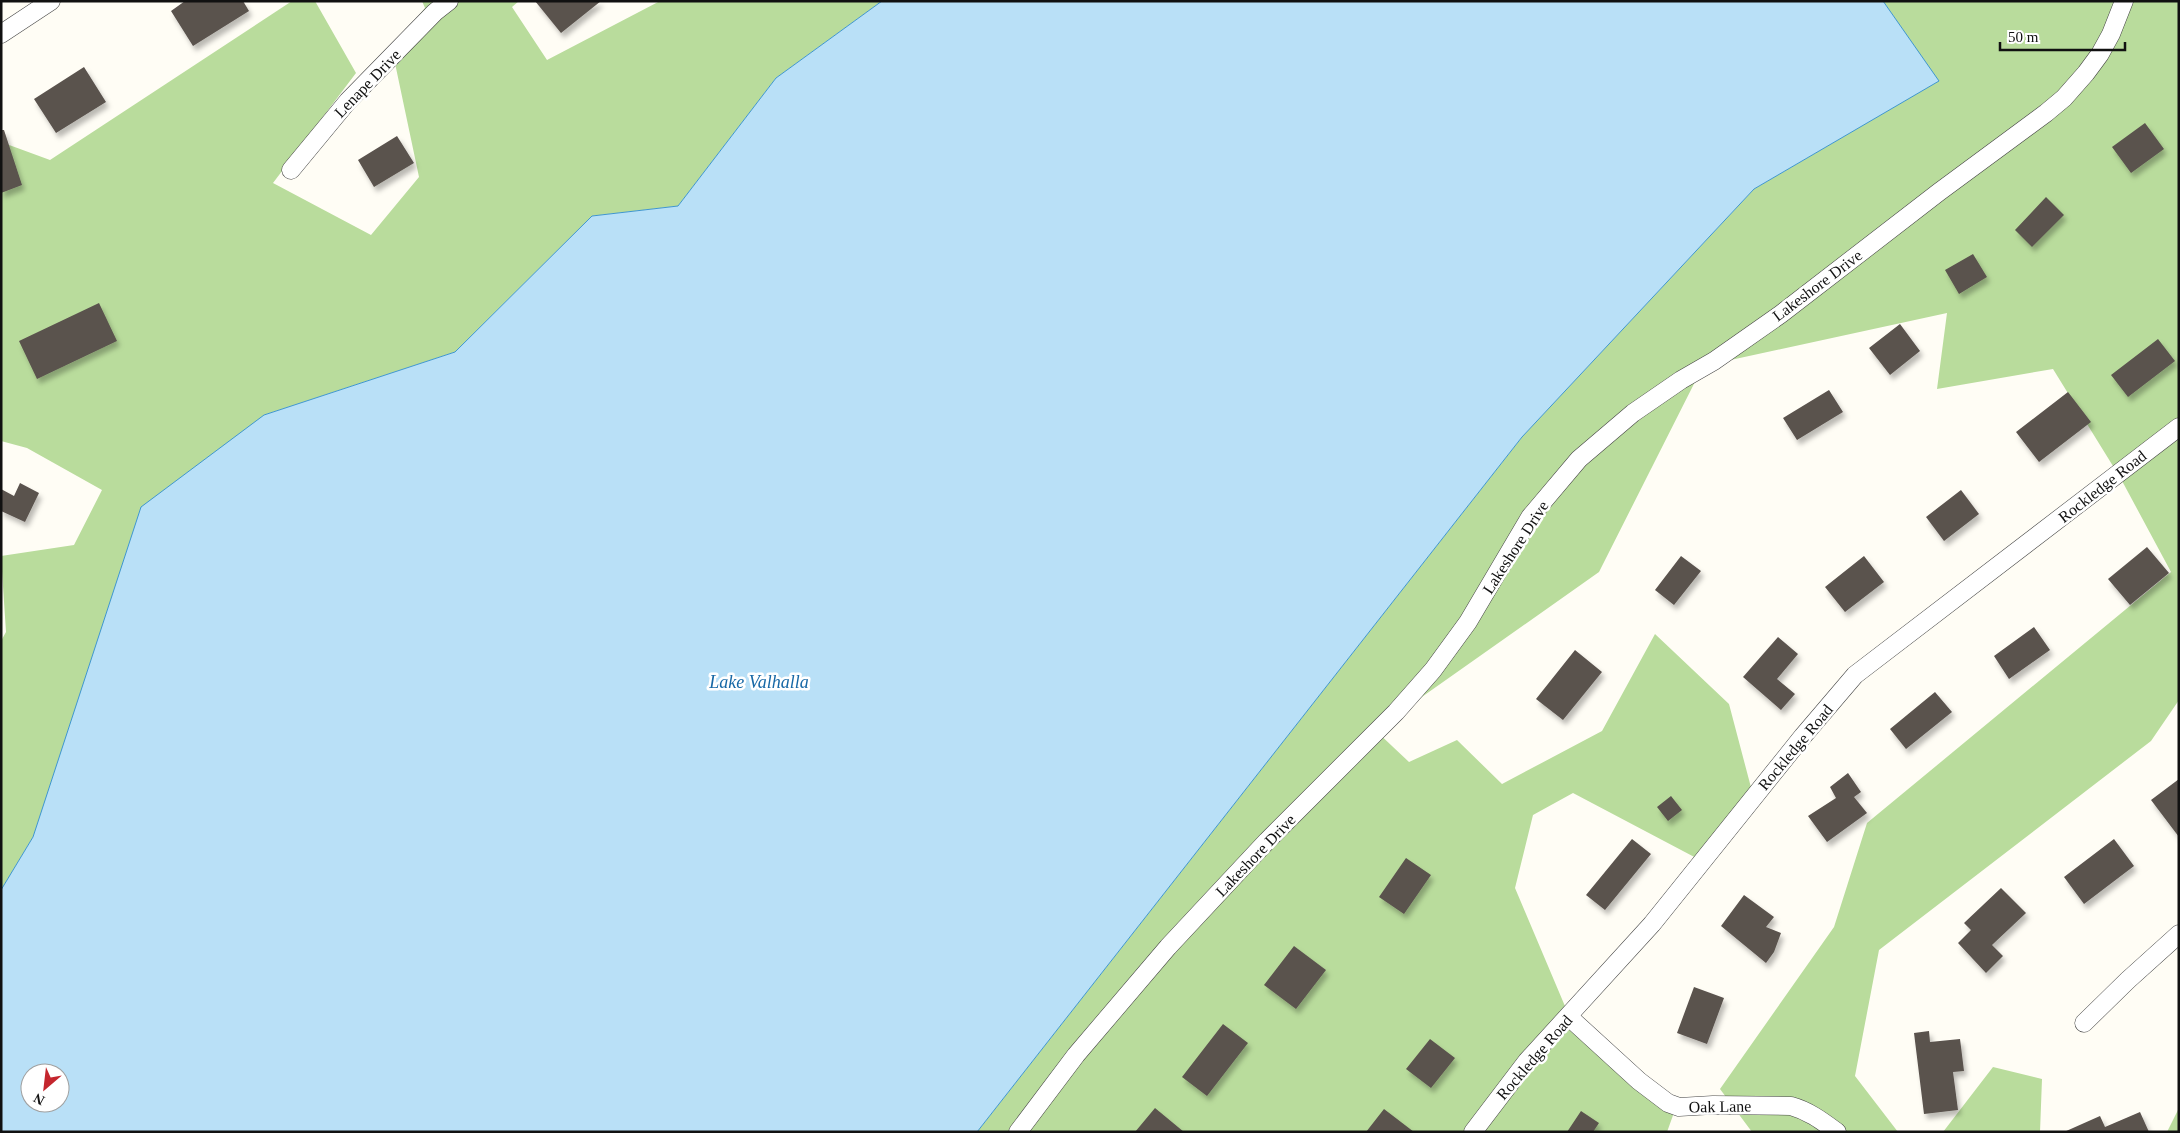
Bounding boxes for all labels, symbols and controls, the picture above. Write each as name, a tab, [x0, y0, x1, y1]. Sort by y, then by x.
scale bar	[2000, 20, 2125, 52]
text: 50 m	[2008, 29, 2039, 45]
street label: Lenape Drive	[331, 46, 405, 121]
street label: Lakeshore Drive	[1769, 246, 1865, 324]
street label: Rockledge Road	[2055, 447, 2150, 527]
street label: Lakeshore Drive	[1479, 498, 1552, 597]
water label: Lake Valhalla	[708, 672, 809, 692]
street label: Rockledge Road	[1755, 701, 1837, 794]
street label: Lakeshore Drive	[1212, 811, 1299, 900]
street label: Rockledge Road	[1493, 1012, 1576, 1104]
north arrow	[20, 1063, 70, 1113]
text: N	[31, 1090, 47, 1108]
street label: Oak Lane	[1689, 1097, 1751, 1116]

